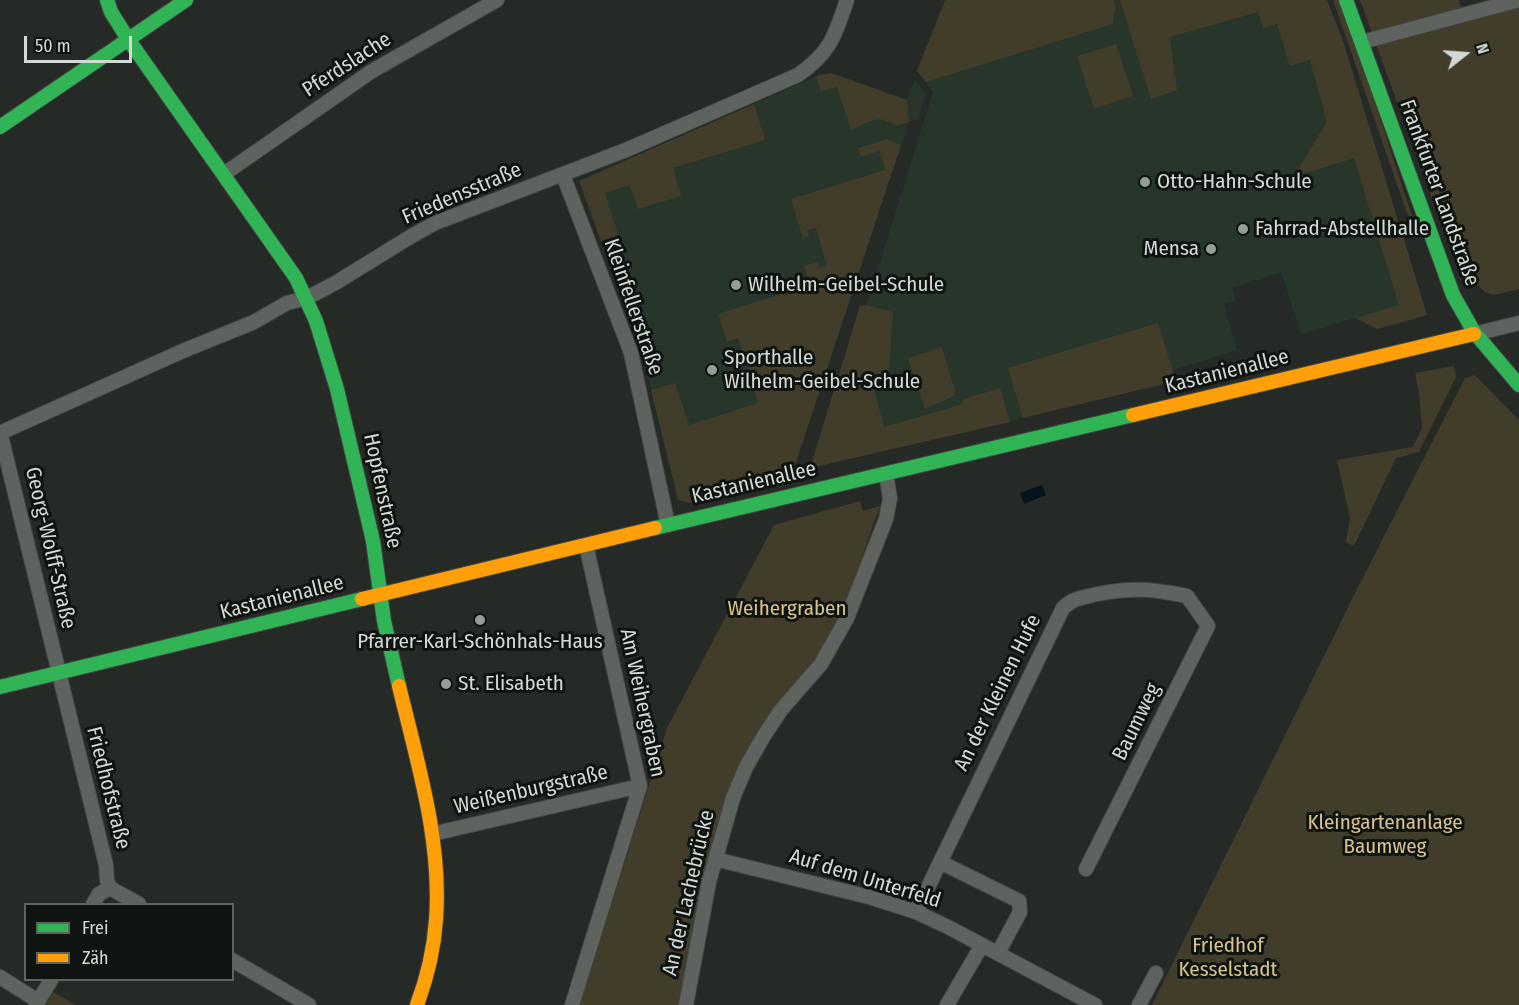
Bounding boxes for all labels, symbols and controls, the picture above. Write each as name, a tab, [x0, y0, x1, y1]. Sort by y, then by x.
scale bar	[27, 24, 135, 62]
north arrow	[1435, 24, 1495, 84]
street label: Pferdslache	[298, 27, 396, 103]
text: 50 m	[35, 35, 71, 57]
text: N	[1472, 41, 1493, 56]
street label: Frankfurter Landstraße	[1394, 96, 1484, 290]
street label: Friedensstraße	[398, 158, 526, 230]
place label: Otto-Hahn-Schule	[1157, 169, 1312, 195]
marker: Otto-Hahn-Schule	[1138, 175, 1152, 189]
place label: Fahrrad-Abstellhalle	[1255, 216, 1429, 242]
marker: Fahrrad-Abstellhalle	[1236, 222, 1250, 236]
street label: Kleinfellerstraße	[598, 235, 668, 379]
place label: Mensa	[1144, 236, 1199, 262]
marker: Mensa	[1204, 242, 1218, 256]
place label: Wilhelm-Geibel-Schule	[748, 272, 944, 298]
marker: Wilhelm-Geibel-Schule	[729, 278, 743, 292]
street label: Kastanienallee	[1162, 344, 1292, 400]
place label: Sporthalle Wilhelm-Geibel-Schule	[724, 345, 920, 395]
marker: Sporthalle Wilhelm-Geibel-Schule	[705, 363, 719, 377]
street label: Hopfenstraße	[358, 431, 406, 551]
street label: Kastanienallee	[689, 456, 819, 510]
street label: Georg-Wolff-Straße	[19, 465, 81, 631]
street label: Kastanienallee	[217, 570, 347, 626]
park label: Weihergraben	[727, 596, 847, 622]
street label: An der Kleinen Hufe	[949, 611, 1047, 775]
marker: Pfarrer-Karl-Schönhals-Haus	[473, 613, 487, 627]
street label: Am Weihergraben	[614, 626, 670, 780]
place label: Pfarrer-Karl-Schönhals-Haus	[357, 629, 603, 655]
place label: St. Elisabeth	[458, 671, 564, 697]
marker: St. Elisabeth	[439, 677, 453, 691]
street label: Baumweg	[1108, 679, 1166, 765]
street label: Friedhofstraße	[81, 724, 135, 852]
street label: Weißenburgstraße	[452, 760, 610, 820]
street label: An der Lachebrücke	[658, 808, 720, 978]
park label: Kleingartenanlage Baumweg	[1307, 810, 1463, 860]
street label: Auf dem Unterfeld	[786, 844, 944, 914]
legend	[24, 903, 234, 981]
text: Frei	[82, 917, 108, 939]
park label: Friedhof Kesselstadt	[1179, 933, 1277, 983]
text: Zäh	[82, 947, 109, 969]

